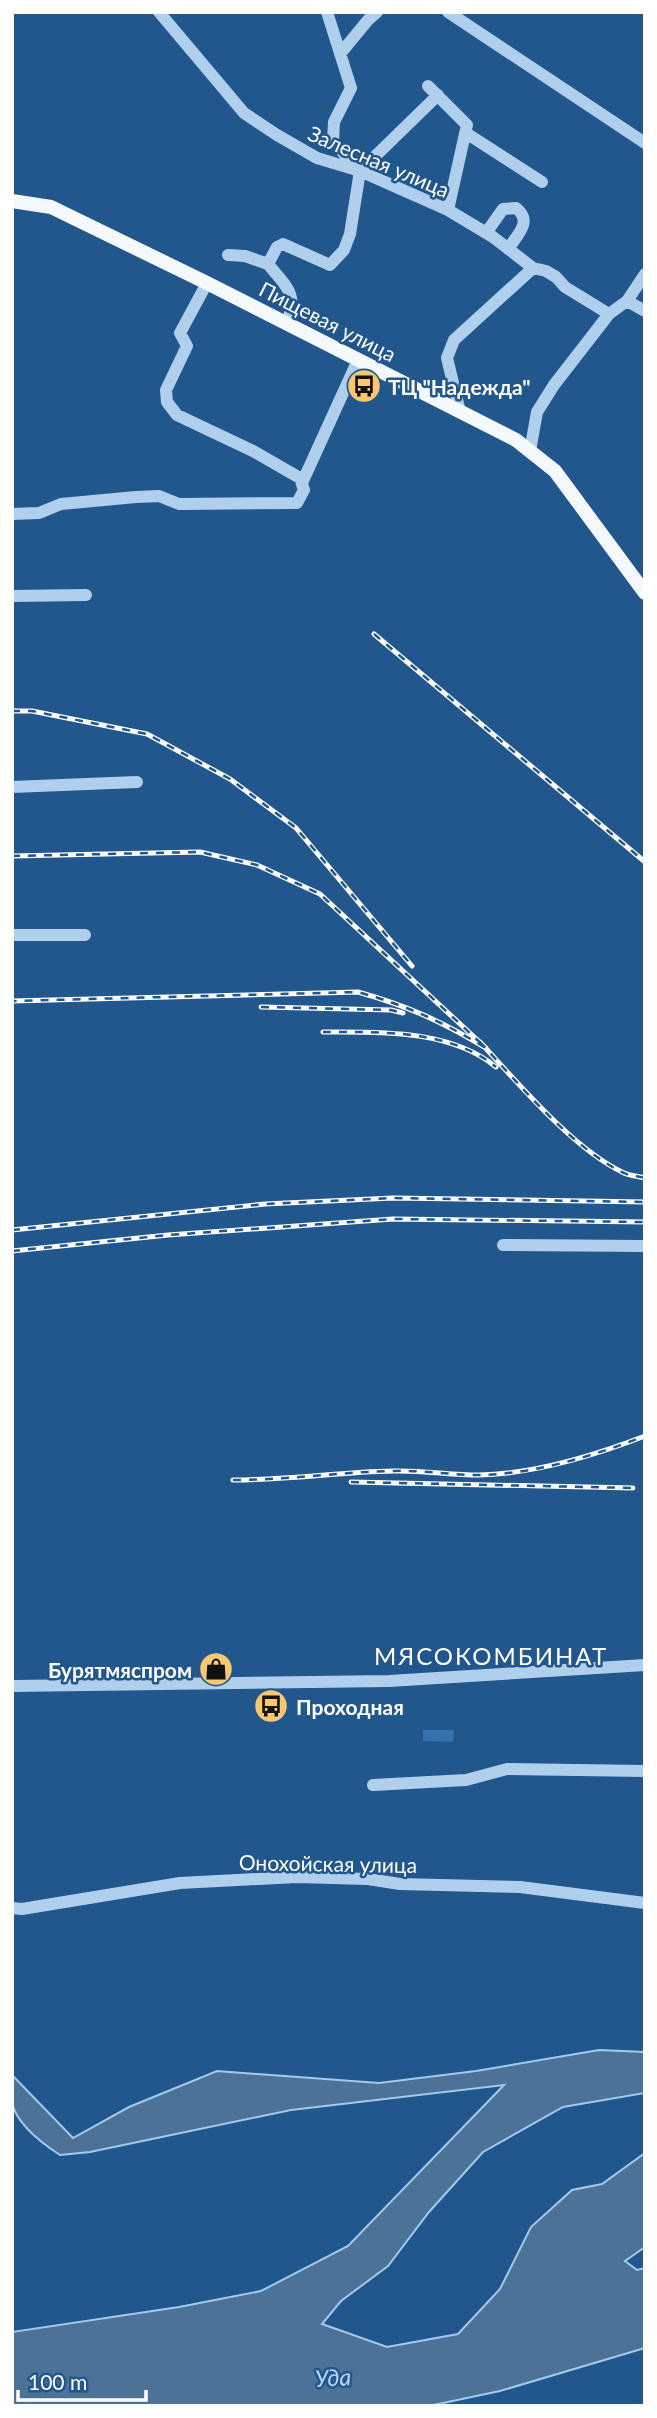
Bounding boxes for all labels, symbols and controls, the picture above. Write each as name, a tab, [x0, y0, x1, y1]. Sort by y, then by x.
street label: Залесная улица	[305, 120, 453, 202]
street label: Пищевая улица	[255, 276, 401, 366]
bus stop icon: ТЦ "Надежда"	[345, 367, 383, 405]
place label: ТЦ "Надежда"	[388, 374, 531, 399]
district label: МЯСОКОМБИНАТ	[374, 1641, 608, 1670]
shop icon: Бурятмяспром	[197, 1650, 235, 1688]
place label: Бурятмяспром	[48, 1657, 192, 1682]
bus stop icon: Проходная	[252, 1687, 290, 1725]
place label: Проходная	[296, 1694, 404, 1719]
street label: Онохойская улица	[239, 1849, 417, 1877]
scale bar	[18, 2358, 145, 2402]
water label: Уда	[314, 2362, 352, 2392]
text: 100 m	[28, 2369, 87, 2394]

